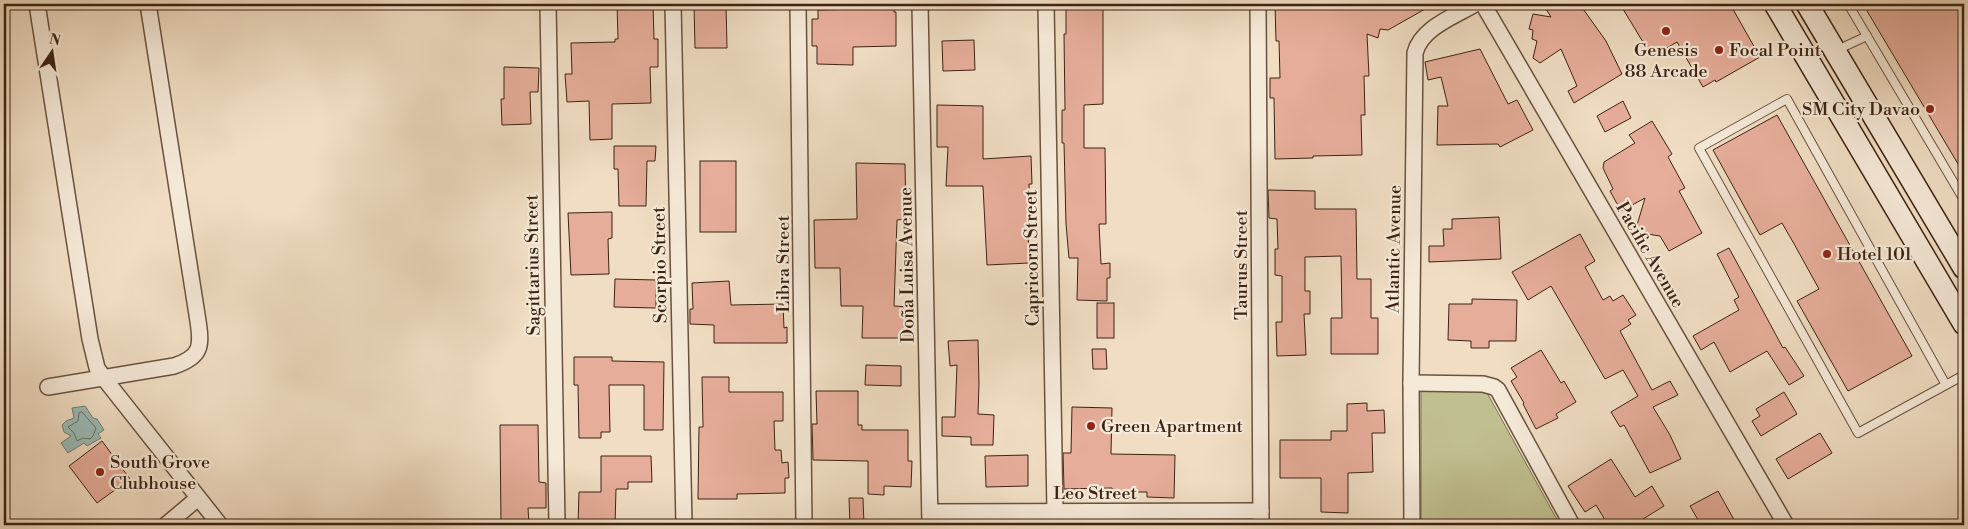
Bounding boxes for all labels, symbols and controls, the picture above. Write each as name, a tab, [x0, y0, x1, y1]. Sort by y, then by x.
marker: Genesis 88 Arcade	[1660, 25, 1672, 37]
north arrow	[28, 28, 78, 78]
text: N	[47, 30, 62, 50]
place label: Genesis 88 Arcade	[1624, 39, 1708, 83]
place label: Focal Point	[1729, 39, 1822, 62]
marker: Focal Point	[1713, 44, 1725, 56]
place label: SM City Davao	[1802, 98, 1920, 121]
marker: SM City Davao	[1924, 103, 1936, 115]
street label: Atlantic Avenue	[1381, 185, 1407, 314]
street label: Doña Luisa Avenue	[894, 187, 920, 343]
street label: Capricorn Street	[1019, 189, 1045, 326]
street label: Sagittarius Street	[520, 193, 546, 336]
street label: Pacific Avenue	[1610, 198, 1690, 312]
street label: Scorpio Street	[647, 206, 673, 324]
street label: Taurus Street	[1230, 209, 1253, 320]
street label: Libra Street	[772, 215, 795, 313]
place label: Hotel 101	[1837, 243, 1912, 266]
marker: Hotel 101	[1821, 248, 1833, 260]
place label: Green Apartment	[1101, 415, 1244, 438]
marker: Green Apartment	[1085, 420, 1097, 432]
place label: South Grove Clubhouse	[110, 451, 210, 495]
marker: South Grove Clubhouse	[94, 466, 106, 478]
street label: Leo Street	[1053, 482, 1137, 505]

